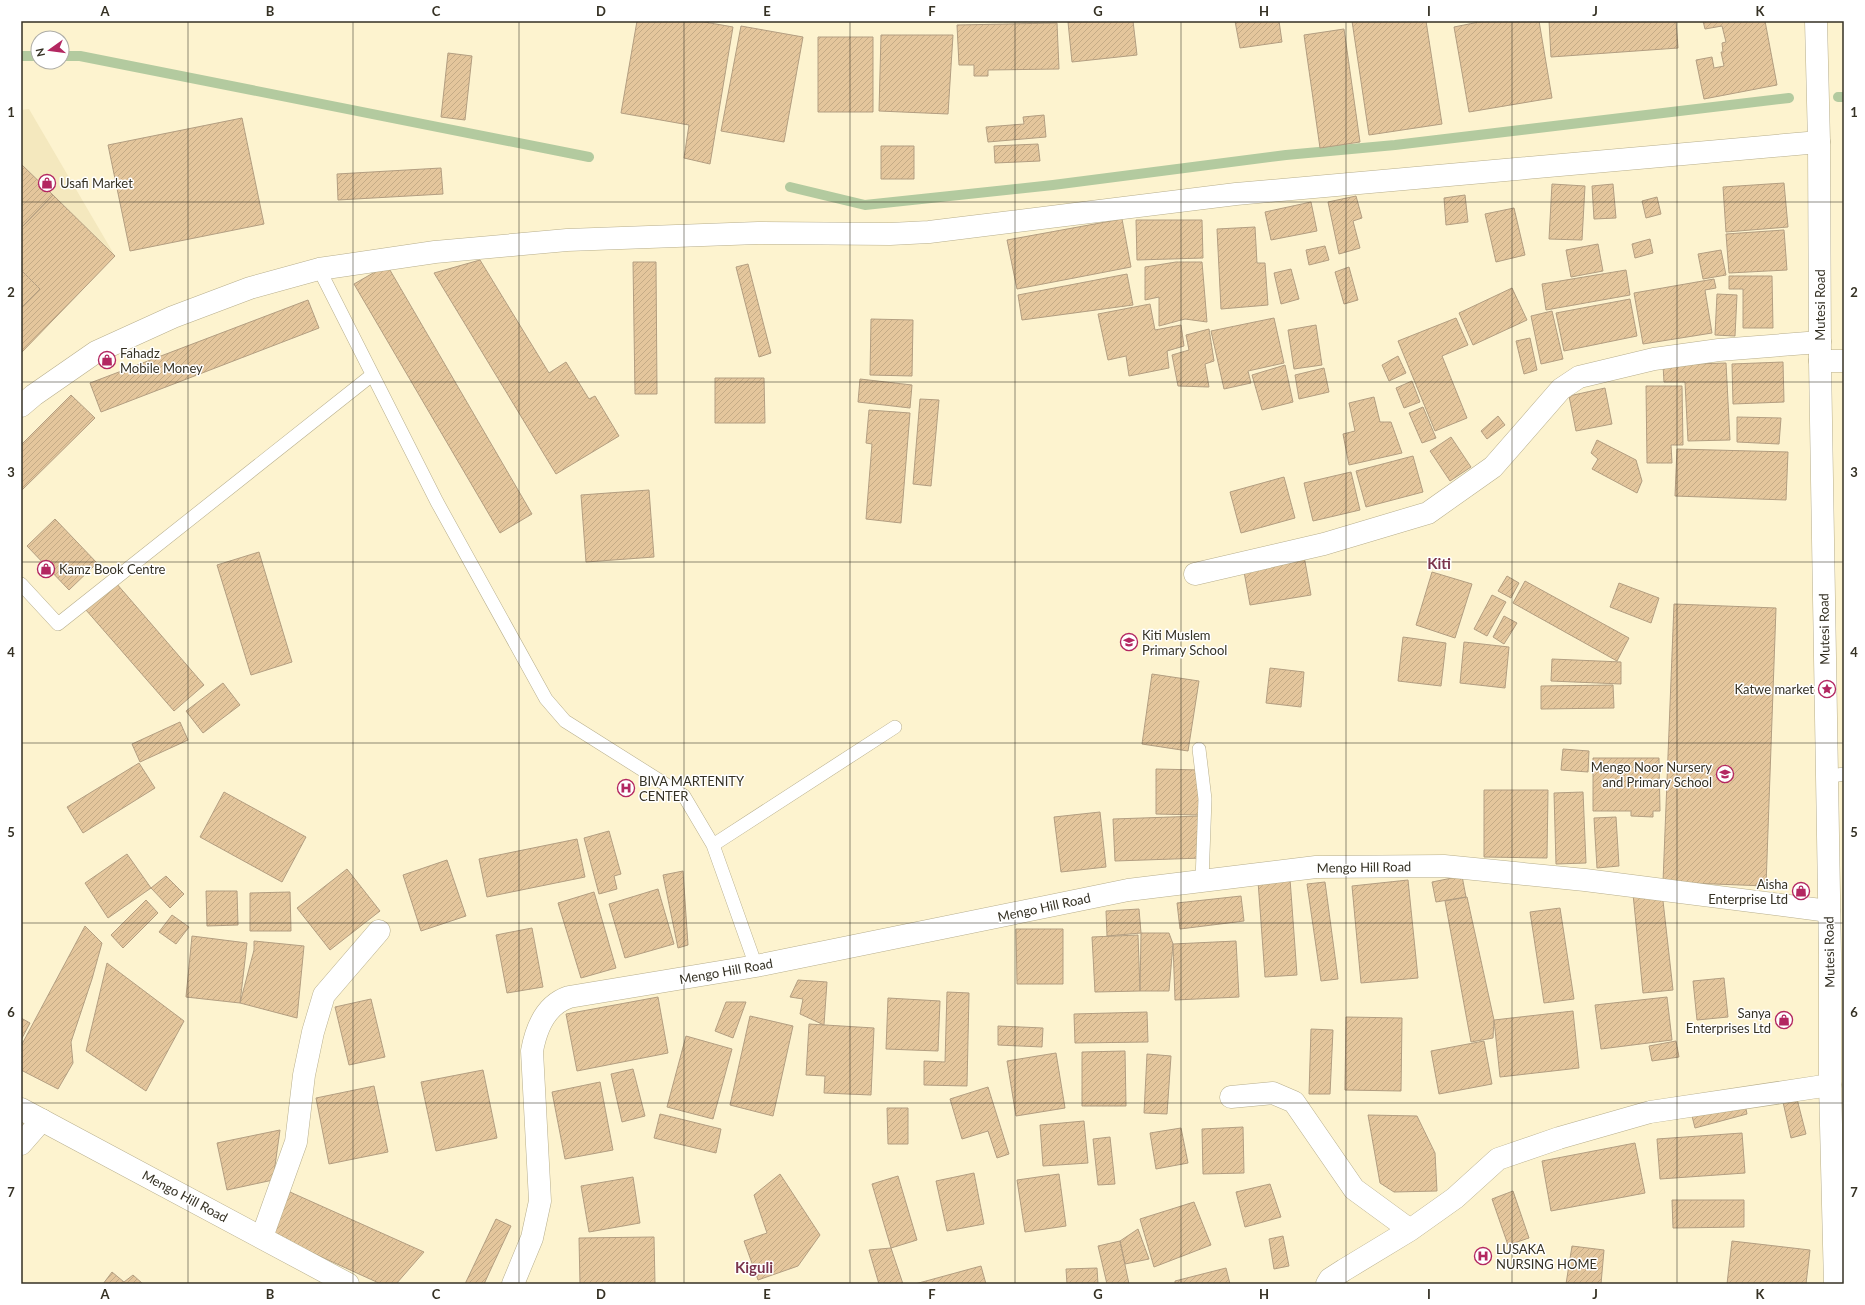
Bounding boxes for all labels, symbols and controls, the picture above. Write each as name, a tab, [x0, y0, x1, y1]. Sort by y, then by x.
text: A	[99, 3, 110, 19]
text: B	[266, 3, 275, 19]
text: C	[432, 3, 441, 19]
text: D	[596, 3, 606, 19]
text: E	[763, 3, 771, 19]
text: F	[928, 3, 936, 19]
text: G	[1093, 3, 1103, 19]
text: H	[1259, 3, 1269, 19]
text: I	[1427, 3, 1431, 19]
text: J	[1592, 3, 1598, 19]
text: K	[1756, 3, 1766, 19]
north arrow	[30, 30, 70, 70]
text: N	[32, 47, 47, 58]
text: 1	[7, 104, 15, 120]
text: 1	[1850, 104, 1858, 120]
shop icon: Usafi Market	[37, 173, 57, 193]
place label: Usafi Market	[60, 175, 133, 191]
street label: Mutesi Road	[1812, 269, 1828, 341]
text: 2	[7, 284, 15, 300]
text: 2	[1850, 284, 1858, 300]
place label: Fahadz Mobile Money	[120, 345, 203, 376]
shop icon: Fahadz Mobile Money	[97, 350, 117, 370]
text: 3	[7, 464, 15, 480]
text: 3	[1850, 464, 1858, 480]
district label: Kiti	[1427, 554, 1451, 572]
shop icon: Kamz Book Centre	[36, 559, 56, 579]
place label: Kamz Book Centre	[59, 561, 166, 577]
street label: Mutesi Road	[1815, 593, 1833, 665]
place label: Kiti Muslem Primary School	[1142, 627, 1227, 658]
school or university icon: Kiti Muslem Primary School	[1119, 632, 1139, 652]
text: 4	[7, 644, 15, 660]
text: 4	[1850, 644, 1858, 660]
place icon: Katwe market	[1817, 679, 1837, 699]
place label: Katwe market	[1734, 681, 1814, 697]
place label: Mengo Noor Nursery and Primary School	[1591, 759, 1712, 790]
school or university icon: Mengo Noor Nursery and Primary School	[1715, 764, 1735, 784]
place label: BIVA MARTENITY CENTER	[639, 773, 745, 804]
hospital icon: BIVA MARTENITY CENTER	[616, 778, 636, 798]
text: 5	[7, 824, 15, 840]
text: 5	[1850, 824, 1858, 840]
street label: Mengo Hill Road	[1317, 858, 1411, 876]
place label: Aisha Enterprise Ltd	[1708, 876, 1788, 907]
shop icon: Aisha Enterprise Ltd	[1791, 881, 1811, 901]
street label: Mengo Hill Road	[996, 889, 1092, 925]
street label: Mutesi Road	[1820, 916, 1838, 988]
street label: Mengo Hill Road	[678, 955, 774, 987]
text: 6	[7, 1004, 15, 1020]
text: 6	[1850, 1004, 1858, 1020]
place label: Sanya Enterprises Ltd	[1686, 1005, 1771, 1036]
shop icon: Sanya Enterprises Ltd	[1774, 1010, 1794, 1030]
street label: Mengo Hill Road	[139, 1167, 231, 1225]
text: 7	[7, 1184, 15, 1200]
text: 7	[1850, 1184, 1858, 1200]
place label: LUSAKA NURSING HOME	[1496, 1241, 1597, 1272]
hospital icon: LUSAKA NURSING HOME	[1473, 1246, 1493, 1266]
district label: Kiguli	[735, 1258, 773, 1276]
text: A	[99, 1286, 110, 1302]
text: B	[266, 1286, 275, 1302]
text: C	[432, 1286, 441, 1302]
text: D	[596, 1286, 606, 1302]
text: E	[763, 1286, 771, 1302]
text: F	[928, 1286, 936, 1302]
text: G	[1093, 1286, 1103, 1302]
text: H	[1259, 1286, 1269, 1302]
text: I	[1427, 1286, 1431, 1302]
text: J	[1592, 1286, 1598, 1302]
text: K	[1756, 1286, 1766, 1302]

